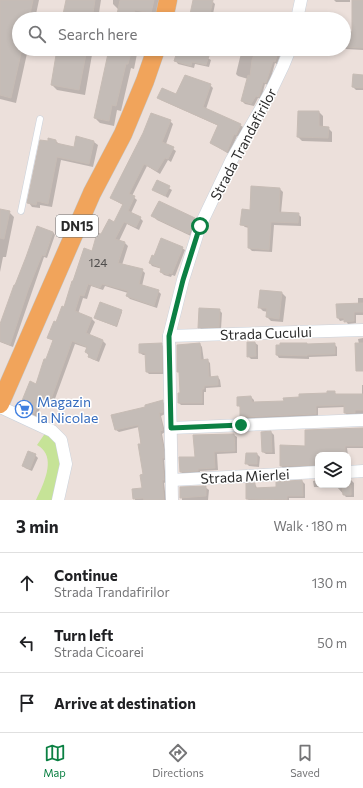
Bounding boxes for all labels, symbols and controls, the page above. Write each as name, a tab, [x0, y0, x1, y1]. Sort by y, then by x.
search box	[12, 12, 351, 56]
icon: search	[26, 23, 48, 45]
text: Search here	[58, 25, 137, 43]
street label: Strada Trandafirilor	[206, 85, 280, 203]
road number: DN15	[56, 215, 98, 237]
route start	[191, 217, 209, 235]
house number: 124	[89, 255, 107, 269]
street label: Strada Cucului	[220, 323, 312, 343]
place label: Magazin la Nicolae	[37, 393, 98, 426]
supermarket icon: Magazin la Nicolae	[14, 399, 34, 419]
route end	[232, 416, 250, 434]
map controls	[315, 452, 351, 488]
button: layers	[315, 452, 351, 488]
street label: Strada Mierlei	[200, 465, 290, 487]
text: 3 min	[16, 516, 59, 537]
text: Walk · 180 m	[273, 518, 347, 534]
text: Continue	[54, 566, 118, 584]
icon: ahead	[16, 572, 38, 594]
text: 130 m	[312, 575, 347, 591]
text: Strada Trandafirilor	[54, 584, 170, 600]
text: Turn left	[54, 626, 113, 644]
icon: left	[16, 632, 38, 654]
text: 50 m	[317, 635, 347, 651]
text: Strada Cicoarei	[54, 644, 144, 660]
icon: arrive	[16, 692, 38, 714]
text: Arrive at destination	[54, 694, 196, 712]
tab: Map	[43, 742, 66, 779]
tab: Directions	[152, 742, 204, 779]
tab: Saved	[290, 742, 320, 779]

